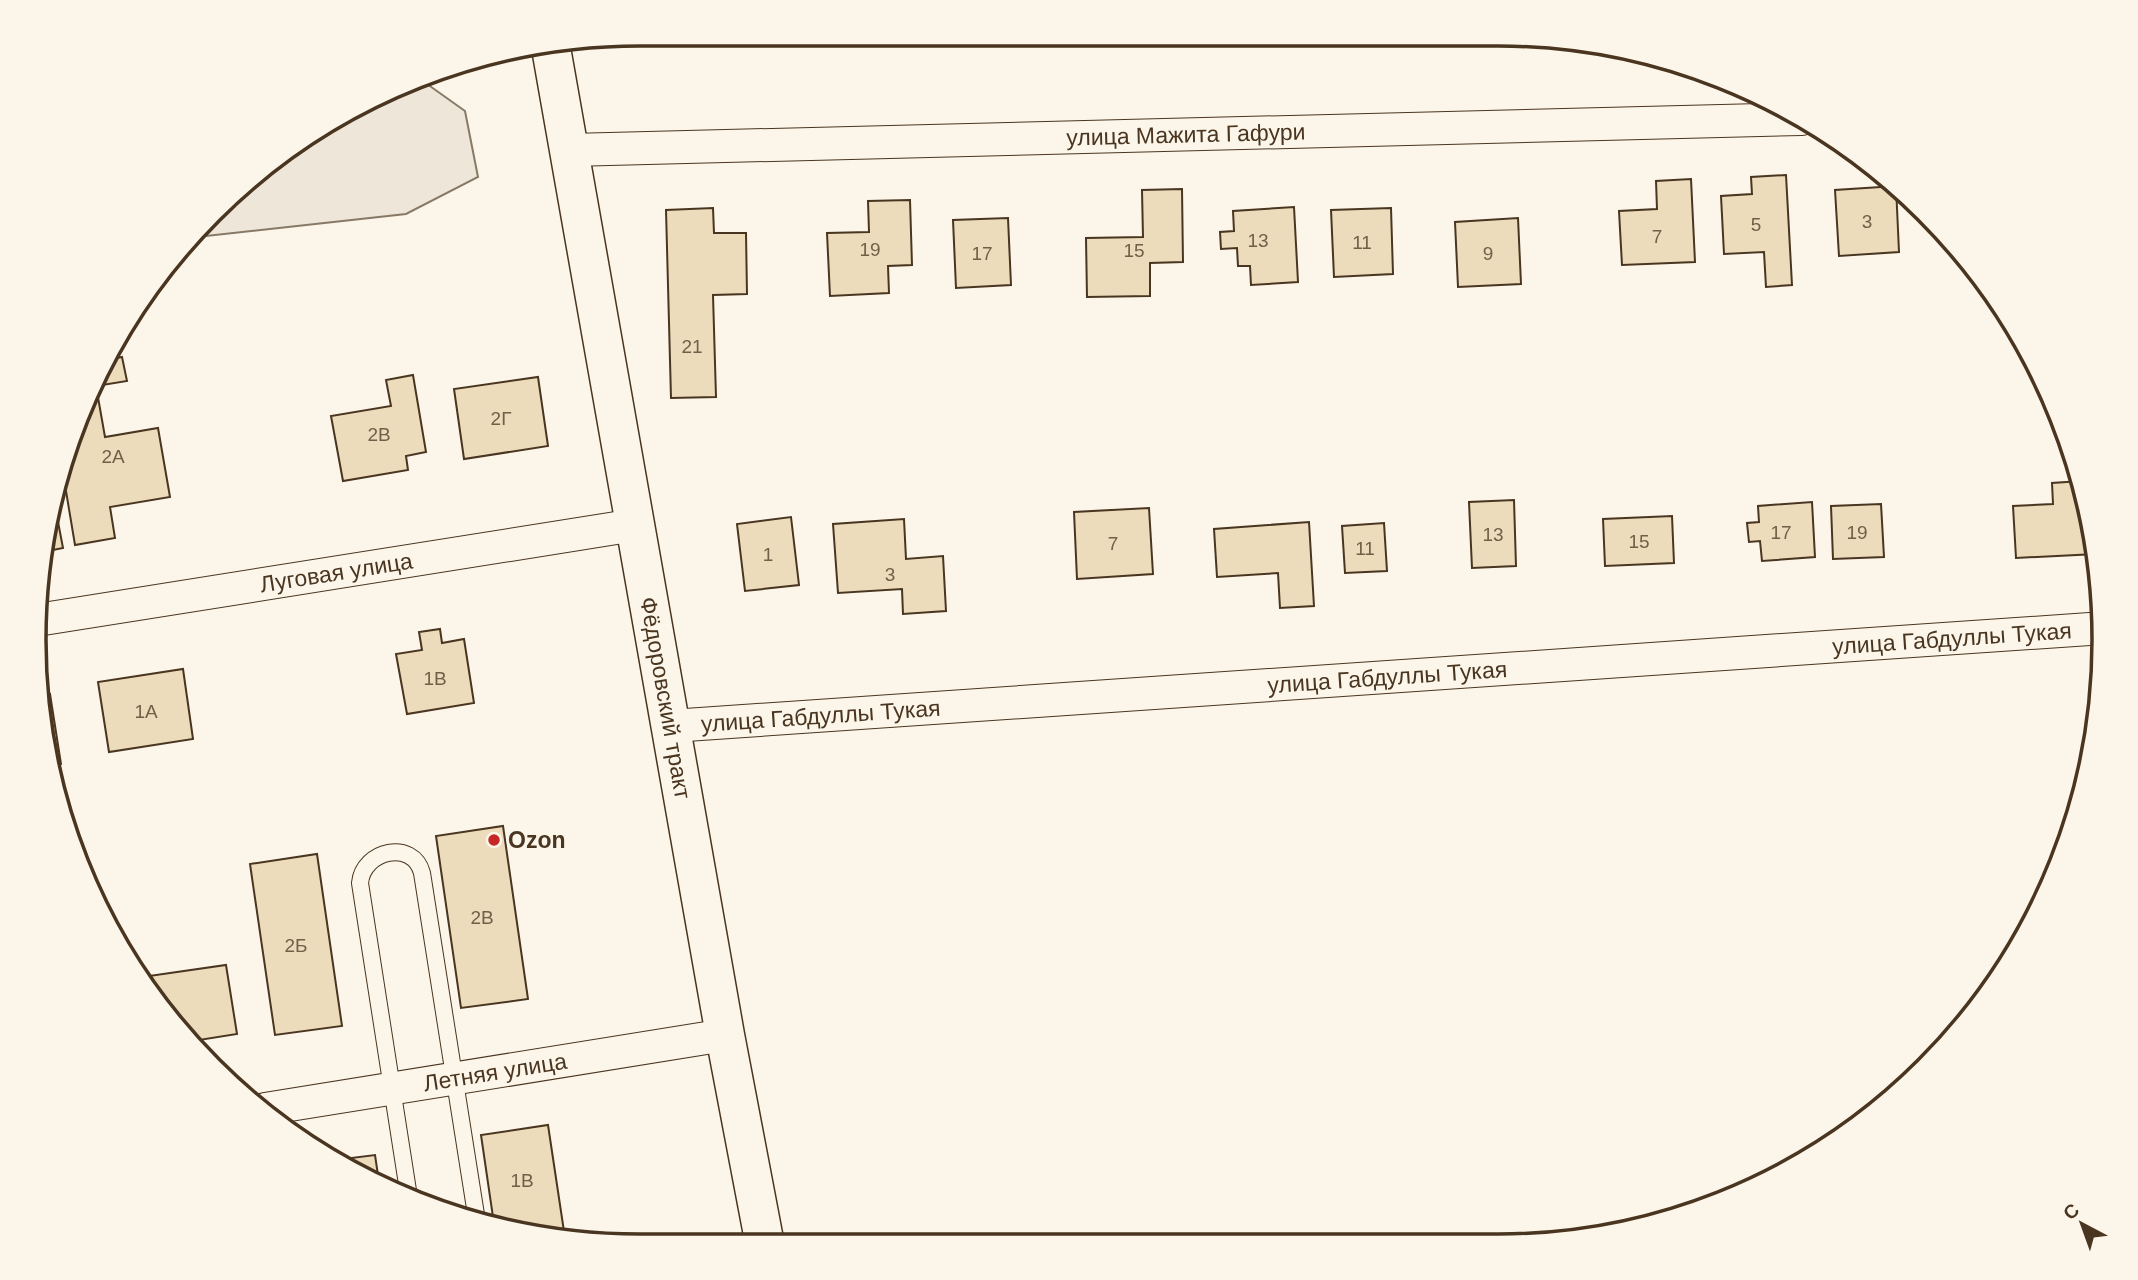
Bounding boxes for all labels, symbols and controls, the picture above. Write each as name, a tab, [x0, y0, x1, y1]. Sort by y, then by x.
street label: улица Мажита Гафури	[1066, 119, 1306, 151]
house number: 3	[1862, 211, 1872, 232]
house number: 5	[1751, 214, 1761, 235]
house number: 7	[1652, 226, 1662, 247]
house number: 13	[1247, 230, 1269, 251]
house number: 11	[1352, 232, 1372, 253]
house number: 19	[859, 239, 881, 260]
house number: 15	[1123, 240, 1145, 261]
house number: 17	[971, 243, 993, 264]
house number: 9	[1483, 243, 1493, 264]
house number: 21	[681, 336, 703, 357]
house number: 2Г	[491, 408, 511, 429]
house number: 2В	[367, 424, 391, 445]
house number: 2А	[101, 446, 125, 467]
house number: 17	[1770, 522, 1792, 543]
house number: 19	[1846, 522, 1868, 543]
house number: 13	[1482, 524, 1504, 545]
house number: 15	[1628, 531, 1650, 552]
house number: 7	[1108, 533, 1118, 554]
house number: 11	[1355, 538, 1375, 559]
house number: 1	[763, 544, 773, 565]
street label: Луговая улица	[258, 547, 415, 597]
house number: 3	[885, 564, 895, 585]
street label: Фёдоровский тракт	[635, 595, 696, 802]
street label: улица Габдуллы Тукая	[1831, 617, 2073, 660]
street label: улица Габдуллы Тукая	[1267, 656, 1508, 698]
house number: 1В	[423, 668, 447, 689]
street label: улица Габдуллы Тукая	[700, 695, 941, 737]
house number: 1А	[134, 701, 158, 722]
place label: Ozon	[508, 827, 566, 853]
marker: Ozon	[486, 832, 502, 848]
house number: 2В	[470, 907, 494, 928]
house number: 2Б	[284, 935, 308, 956]
street label: Летняя улица	[421, 1048, 569, 1096]
house number: 1В	[510, 1170, 534, 1191]
north arrow	[2047, 1189, 2117, 1259]
text: С	[2059, 1199, 2083, 1224]

